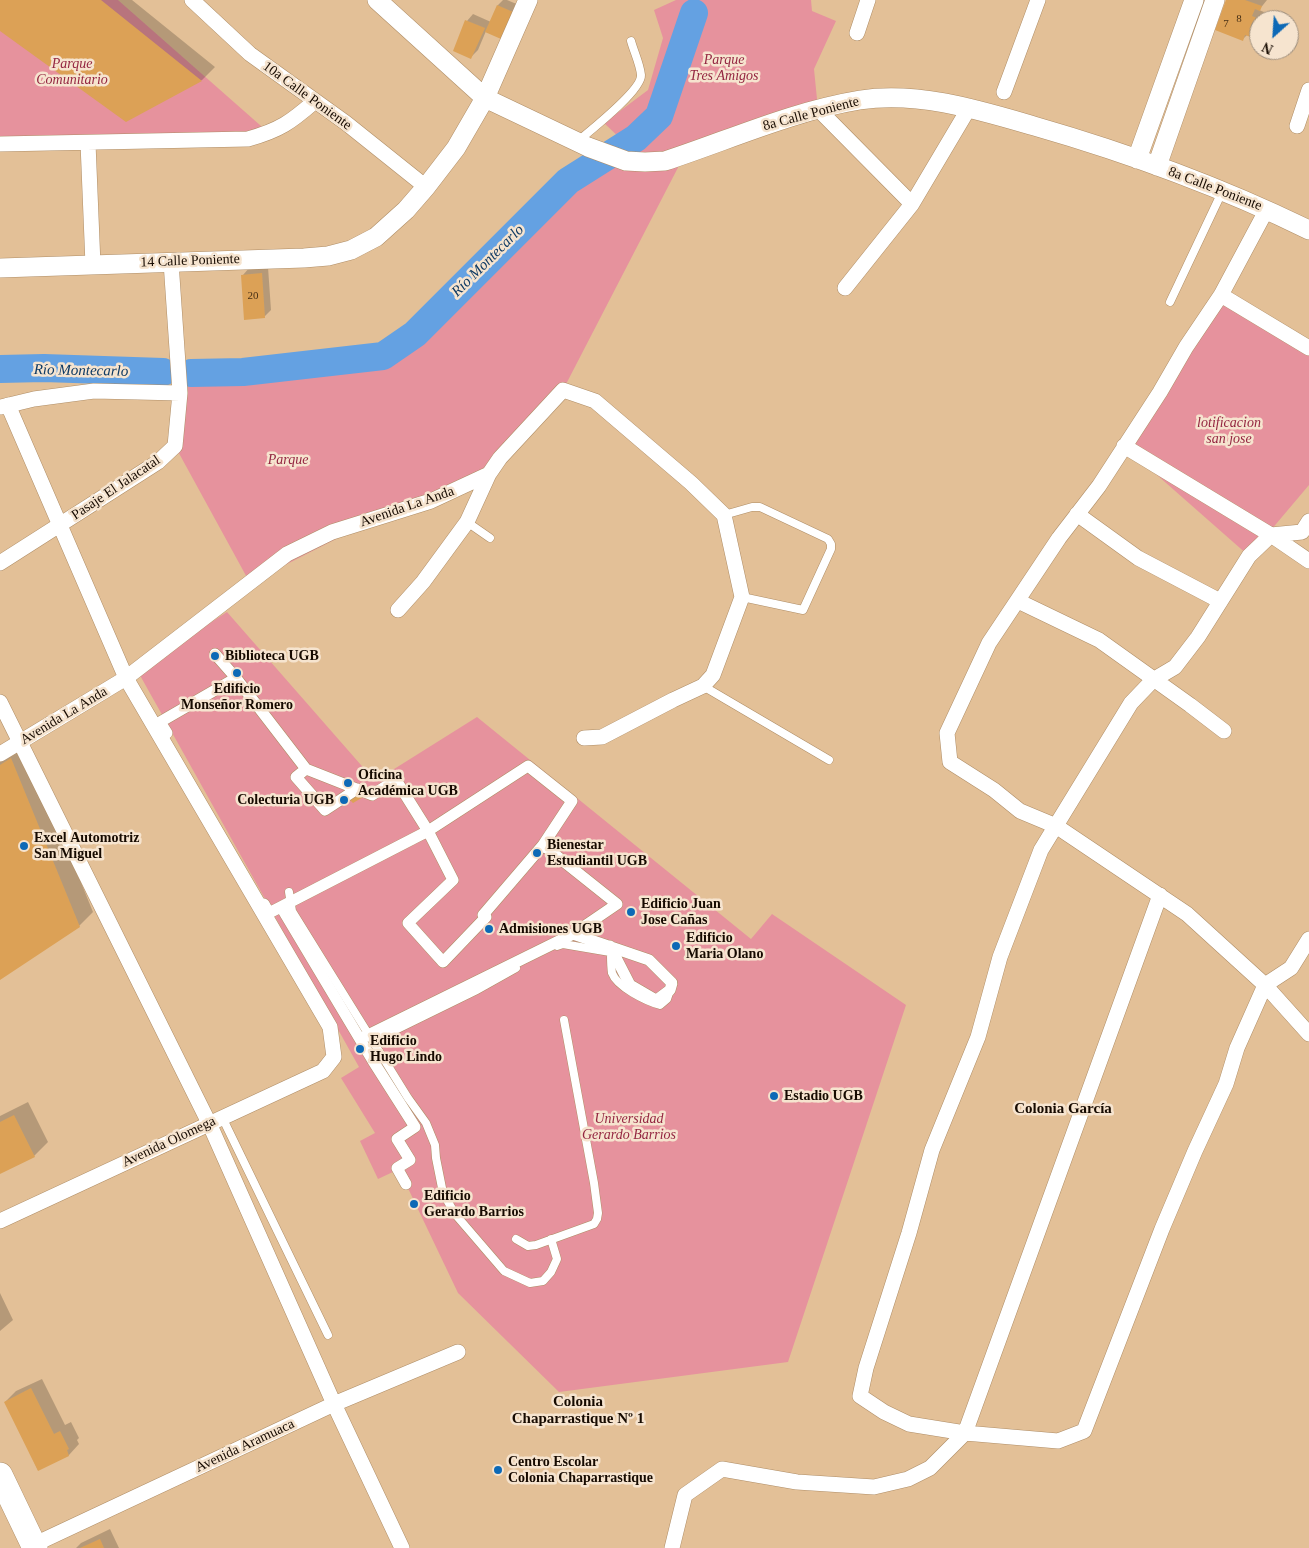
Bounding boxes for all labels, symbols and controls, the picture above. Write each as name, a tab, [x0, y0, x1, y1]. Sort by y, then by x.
north arrow	[1249, 10, 1299, 60]
house number: 8	[1236, 12, 1242, 26]
house number: 7	[1223, 17, 1229, 31]
text: N	[1260, 39, 1275, 57]
park label: Parque Tres Amigos	[689, 52, 759, 84]
park label: Parque Comunitario	[36, 56, 108, 88]
street label: 10a Calle Poniente	[259, 58, 355, 134]
street label: 8a Calle Poniente	[761, 93, 861, 135]
street label: 8a Calle Poniente	[1166, 163, 1264, 215]
water label: Río Montecarlo	[448, 221, 528, 301]
street label: 14 Calle Poniente	[140, 251, 240, 271]
house number: 20	[248, 289, 258, 303]
water label: Río Montecarlo	[34, 361, 128, 381]
park label: lotificacion san jose	[1197, 415, 1261, 448]
street label: Pasaje El Jalacatal	[68, 452, 164, 524]
park label: Parque	[268, 452, 308, 468]
street label: Avenida La Anda	[358, 483, 456, 531]
place label: Biblioteca UGB	[225, 648, 319, 664]
marker: Biblioteca UGB	[209, 650, 221, 662]
marker: Edificio Monseñor Romero	[231, 667, 243, 679]
place label: Edificio Monseñor Romero	[181, 681, 293, 714]
street label: Avenida La Anda	[17, 683, 111, 749]
place label: Oficina Académica UGB	[358, 767, 458, 800]
marker: Oficina Académica UGB	[342, 777, 354, 789]
place label: Colecturia UGB	[237, 792, 334, 808]
marker: Colecturia UGB	[338, 794, 350, 806]
place label: Excel Automotriz San Miguel	[34, 830, 139, 862]
place label: Bienestar Estudiantil UGB	[547, 837, 647, 870]
marker: Excel Automotriz San Miguel	[18, 840, 30, 852]
marker: Bienestar Estudiantil UGB	[531, 847, 543, 859]
place label: Edificio Juan Jose Cañas	[641, 896, 721, 929]
marker: Edificio Juan Jose Cañas	[625, 906, 637, 918]
place label: Admisiones UGB	[499, 921, 602, 937]
marker: Admisiones UGB	[483, 923, 495, 935]
place label: Edificio Maria Olano	[686, 930, 763, 962]
marker: Edificio Maria Olano	[670, 940, 682, 952]
place label: Edificio Hugo Lindo	[370, 1033, 442, 1066]
marker: Edificio Hugo Lindo	[354, 1043, 366, 1055]
place label: Estadio UGB	[784, 1088, 863, 1104]
marker: Estadio UGB	[768, 1090, 780, 1102]
district label: Colonia García	[1014, 1100, 1112, 1118]
park label: Universidad Gerardo Barrios	[582, 1111, 676, 1144]
street label: Avenida Olomega	[120, 1113, 218, 1171]
place label: Edificio Gerardo Barrios	[424, 1188, 524, 1220]
marker: Edificio Gerardo Barrios	[408, 1198, 420, 1210]
district label: Colonia Chaparrastique Nº 1	[512, 1393, 644, 1428]
street label: Avenida Aramuaca	[193, 1416, 297, 1476]
place label: Centro Escolar Colonia Chaparrastique	[508, 1454, 653, 1486]
marker: Centro Escolar Colonia Chaparrastique	[492, 1464, 504, 1476]

